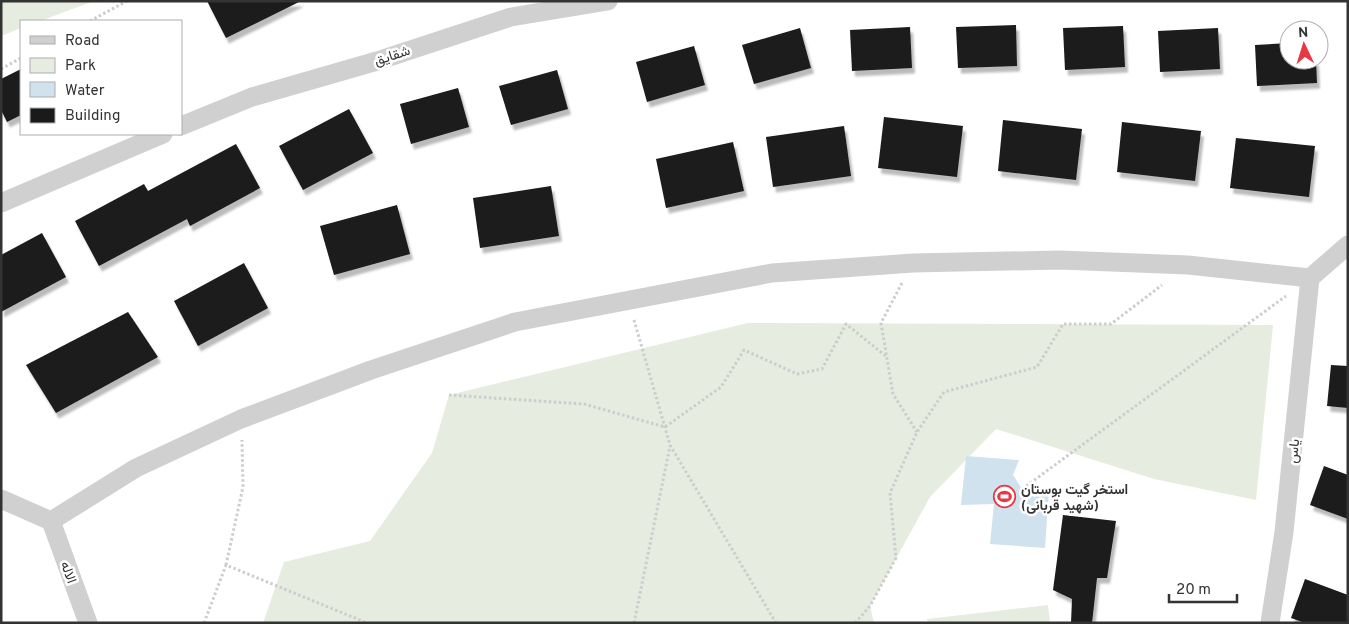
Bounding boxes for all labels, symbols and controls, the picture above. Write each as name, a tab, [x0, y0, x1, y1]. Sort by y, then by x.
legend	[20, 20, 182, 135]
north arrow	[1279, 20, 1329, 70]
text: N	[1298, 25, 1309, 42]
text: Road	[65, 32, 100, 51]
street label: شقایق	[372, 43, 413, 70]
text: Park	[65, 57, 96, 76]
text: Water	[65, 82, 105, 101]
text: Building	[65, 107, 120, 126]
street label: یاس	[1285, 438, 1304, 464]
place label: استخر گیت بوستان (شهید قربانی)	[1021, 482, 1128, 515]
sports icon: استخر گیت بوستان (شهید قربانی)	[993, 485, 1017, 509]
street label: الاله	[56, 559, 79, 586]
scale bar	[1169, 572, 1236, 604]
text: 20 m	[1176, 581, 1211, 600]

